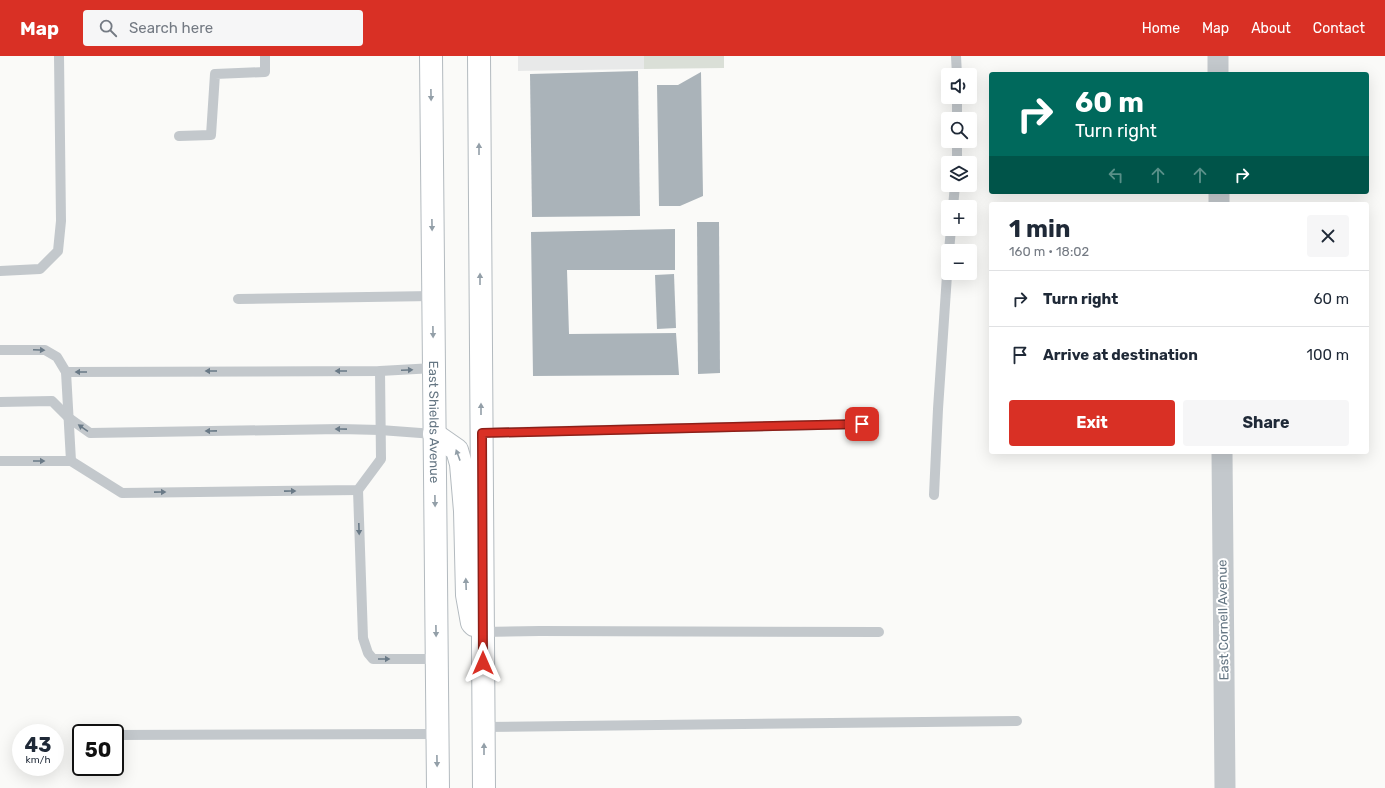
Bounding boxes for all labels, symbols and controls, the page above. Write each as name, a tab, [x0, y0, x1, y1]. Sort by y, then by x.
search box	[83, 10, 363, 46]
text: Map	[20, 17, 59, 40]
icon: search	[97, 17, 119, 39]
text: Search here	[129, 19, 213, 37]
text: Home	[1142, 20, 1180, 37]
text: Map	[1202, 20, 1229, 37]
text: About	[1251, 20, 1291, 37]
text: Contact	[1313, 20, 1365, 37]
map controls	[941, 68, 977, 280]
button: sound	[941, 68, 977, 104]
text: 60 m	[1075, 86, 1144, 119]
icon: right	[1009, 88, 1061, 140]
one-way arrow	[428, 89, 434, 102]
button: search	[941, 112, 977, 148]
text: Turn right	[1075, 120, 1157, 142]
one-way arrow	[476, 142, 482, 155]
button: layers	[941, 156, 977, 192]
icon: left	[1105, 164, 1127, 186]
icon: ahead	[1147, 164, 1169, 186]
icon: ahead	[1189, 164, 1211, 186]
icon: right	[1231, 164, 1253, 186]
button: +	[941, 200, 977, 236]
text: 1 min	[1009, 215, 1070, 243]
button: close	[1307, 215, 1349, 257]
one-way arrow	[429, 219, 435, 232]
button: −	[941, 244, 977, 280]
text: 160 m · 18:02	[1009, 244, 1089, 259]
one-way arrow	[477, 272, 483, 285]
icon: right	[1009, 288, 1031, 310]
text: Turn right	[1043, 290, 1118, 308]
text: 60 m	[1313, 290, 1349, 308]
one-way arrow	[430, 326, 436, 339]
icon: arrive	[1009, 344, 1031, 366]
text: Arrive at destination	[1043, 346, 1198, 364]
text: 100 m	[1307, 346, 1349, 364]
one-way arrow	[33, 347, 45, 354]
street label: East Shields Avenue	[426, 361, 443, 483]
one-way arrow	[401, 366, 413, 373]
one-way arrow	[204, 368, 217, 374]
one-way arrow	[334, 368, 347, 374]
one-way arrow	[74, 369, 87, 375]
button: Exit	[1009, 400, 1175, 446]
button: Share	[1183, 400, 1349, 446]
one-way arrow	[478, 402, 484, 415]
pin	[845, 407, 879, 441]
icon: arrive	[851, 413, 873, 435]
one-way arrow	[78, 424, 88, 432]
one-way arrow	[334, 426, 347, 432]
one-way arrow	[204, 428, 217, 434]
one-way arrow	[455, 449, 461, 461]
one-way arrow	[33, 458, 46, 464]
one-way arrow	[284, 488, 297, 494]
one-way arrow	[154, 489, 166, 496]
one-way arrow	[432, 495, 438, 508]
one-way arrow	[356, 523, 362, 536]
street label: East Cornell Avenue	[1214, 559, 1232, 681]
one-way arrow	[463, 578, 470, 590]
one-way arrow	[433, 625, 439, 638]
position arrow	[462, 642, 504, 684]
one-way arrow	[378, 656, 391, 662]
speed limit sign: 50	[72, 724, 124, 776]
text: 43	[25, 733, 51, 757]
one-way arrow	[481, 742, 487, 755]
text: km/h	[26, 754, 50, 766]
one-way arrow	[434, 755, 440, 768]

